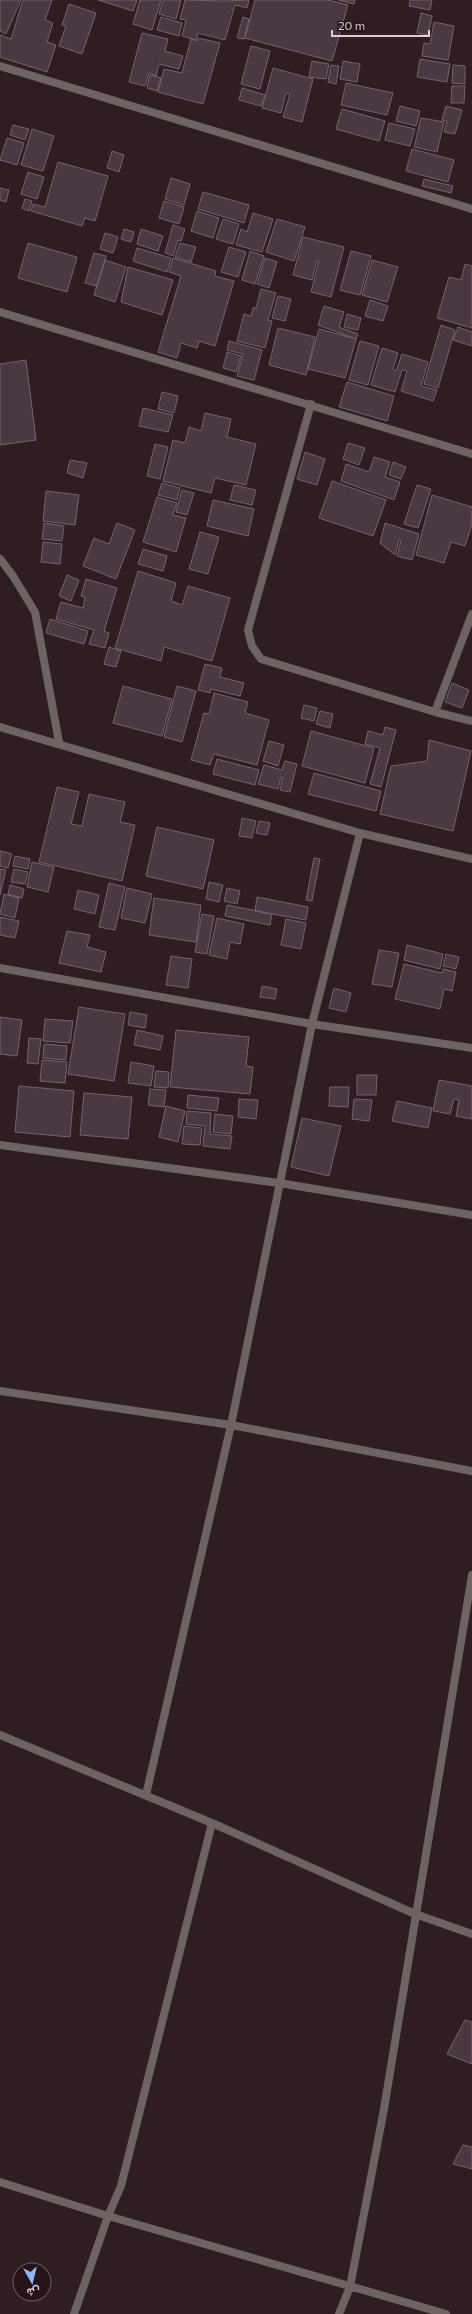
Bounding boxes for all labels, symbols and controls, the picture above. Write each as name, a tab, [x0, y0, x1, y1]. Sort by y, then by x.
scale bar	[332, 12, 429, 38]
text: 20 m	[338, 18, 365, 32]
north arrow	[12, 2262, 52, 2302]
text: ش	[26, 2284, 41, 2300]

